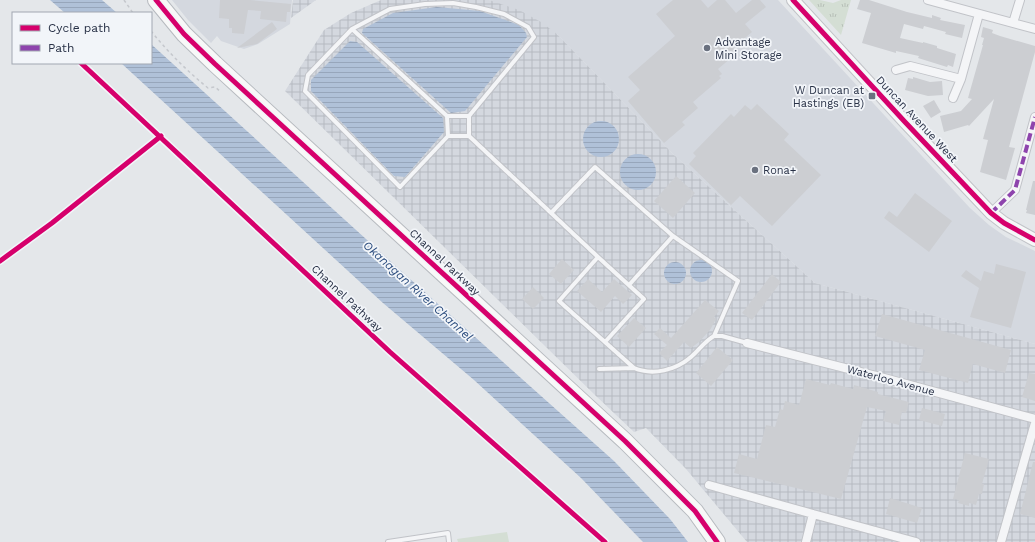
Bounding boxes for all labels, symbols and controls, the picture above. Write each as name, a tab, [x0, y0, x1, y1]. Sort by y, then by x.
legend	[12, 12, 152, 64]
text: Cycle path	[48, 21, 110, 35]
place label: Advantage Mini Storage	[715, 36, 782, 62]
text: Path	[48, 41, 74, 55]
marker: Advantage Mini Storage	[702, 43, 712, 53]
street label: Duncan Avenue West	[873, 73, 960, 166]
place label: W Duncan at Hastings (EB)	[793, 84, 864, 110]
marker: W Duncan at Hastings (EB)	[867, 91, 877, 101]
place label: Rona+	[763, 164, 796, 177]
marker: Rona+	[750, 165, 760, 175]
street label: Channel Parkway	[407, 226, 483, 299]
water label: Okanagan River Channel	[360, 238, 476, 344]
street label: Channel Pathway	[309, 262, 385, 335]
street label: Waterloo Avenue	[846, 363, 936, 398]

